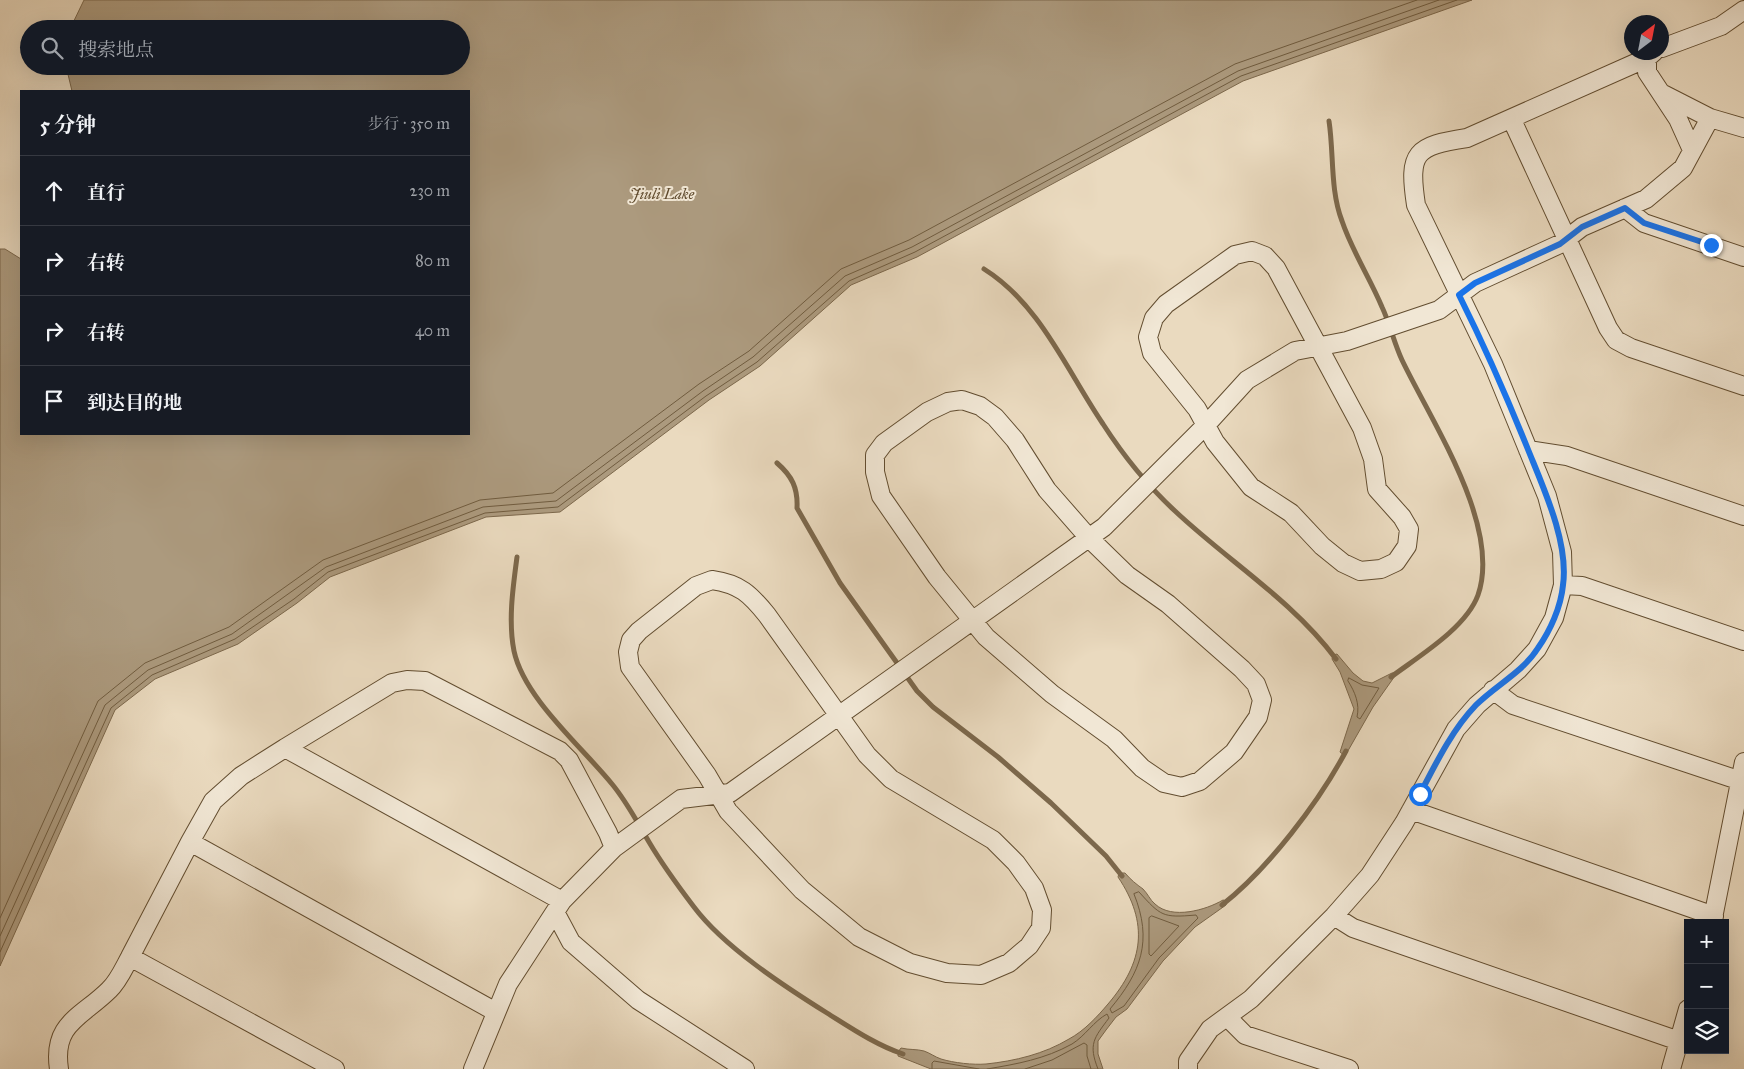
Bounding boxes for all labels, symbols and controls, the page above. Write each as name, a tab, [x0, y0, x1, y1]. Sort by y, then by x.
north arrow	[1624, 15, 1669, 60]
search box	[20, 20, 470, 75]
icon: search	[38, 34, 66, 62]
text: 搜索地点	[78, 38, 154, 61]
text: 5 分钟	[40, 112, 96, 138]
text: 步行 · 350 m	[368, 114, 450, 133]
icon: ahead	[40, 177, 68, 205]
text: 直行	[87, 181, 125, 204]
text: 230 m	[410, 181, 450, 200]
water label: Jiuli Lake	[629, 185, 695, 203]
route end	[1700, 234, 1723, 257]
icon: right	[40, 247, 68, 275]
text: 右转	[87, 251, 125, 274]
text: 80 m	[415, 251, 450, 270]
icon: right	[40, 317, 68, 345]
text: 右转	[87, 321, 125, 344]
text: 40 m	[415, 321, 450, 340]
icon: arrive	[40, 387, 68, 415]
text: 到达目的地	[87, 391, 182, 414]
route start	[1409, 783, 1432, 806]
map controls	[1684, 919, 1729, 1054]
button: +	[1684, 919, 1729, 964]
button: −	[1684, 964, 1729, 1009]
button: layers	[1684, 1009, 1729, 1054]

